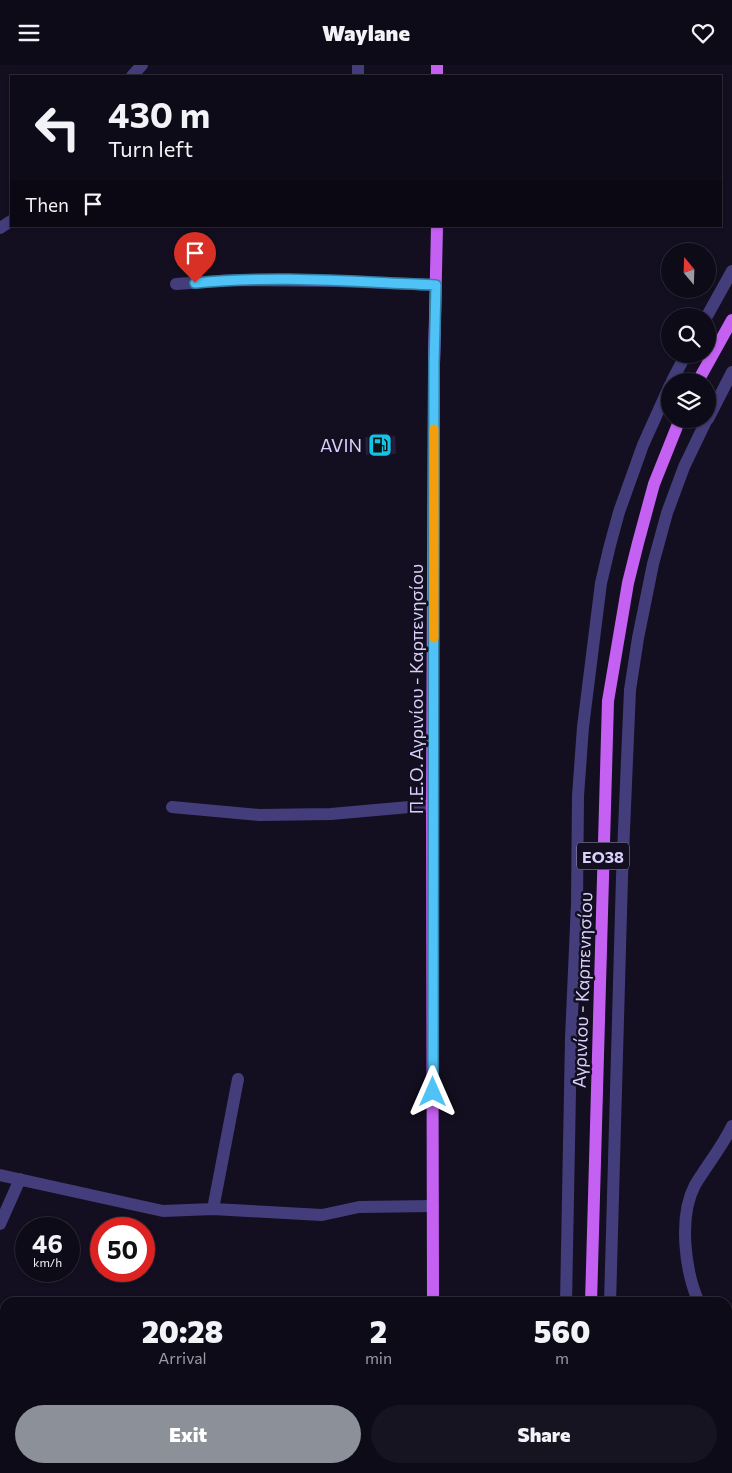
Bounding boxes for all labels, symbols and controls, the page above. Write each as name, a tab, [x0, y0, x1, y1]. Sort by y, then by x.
icon: menu	[15, 19, 43, 47]
text: Waylane	[322, 19, 410, 46]
icon: heart	[689, 19, 717, 47]
text: 430 m	[108, 92, 210, 135]
icon: left	[25, 95, 90, 160]
text: Turn left	[108, 135, 193, 162]
icon: arrive	[79, 190, 107, 218]
text: Then	[25, 193, 69, 216]
pin	[174, 232, 216, 283]
icon: arrive	[181, 239, 209, 267]
north arrow	[661, 243, 716, 297]
map controls	[661, 243, 716, 428]
button: search	[661, 308, 716, 363]
button: layers	[661, 373, 716, 428]
fuel station icon: AVIN	[367, 432, 393, 458]
place label: AVIN	[320, 434, 362, 456]
street label: Π.Ε.Ο. Αγρινίου - Καρπενησίου	[405, 564, 427, 814]
road number: ΕΟ38	[577, 843, 629, 869]
street label: Αγρινίου - Καρπενησίου	[568, 892, 596, 1088]
position arrow	[406, 1065, 458, 1117]
speed limit sign: 50	[90, 1217, 155, 1282]
text: 46	[32, 1228, 63, 1258]
text: km/h	[33, 1255, 62, 1269]
text: 20:28	[142, 1312, 223, 1349]
text: 2	[370, 1312, 387, 1349]
text: 560	[534, 1312, 590, 1349]
text: Arrival	[158, 1348, 207, 1367]
text: min	[365, 1348, 392, 1367]
text: m	[555, 1348, 569, 1367]
button: Exit	[15, 1405, 361, 1463]
button: Share	[371, 1405, 717, 1463]

